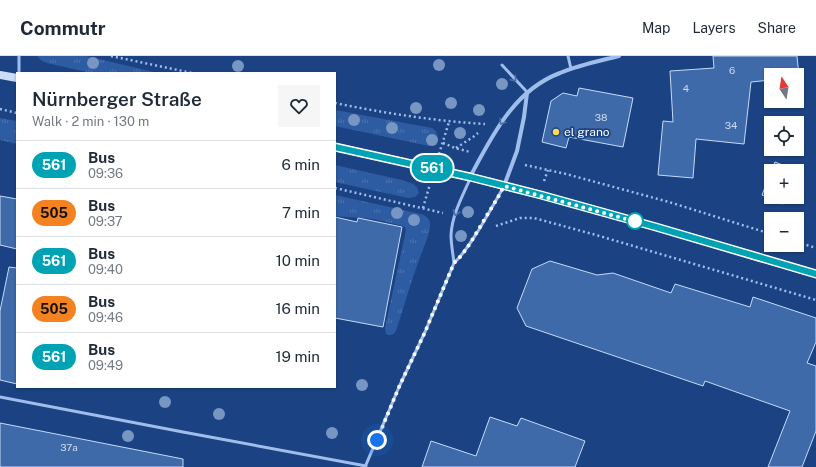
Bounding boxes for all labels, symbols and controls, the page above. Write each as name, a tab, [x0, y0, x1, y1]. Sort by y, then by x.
text: Commutr	[20, 17, 106, 39]
text: Map	[642, 20, 670, 36]
text: Layers	[692, 20, 736, 36]
text: Share	[758, 20, 796, 36]
house number: 6	[729, 64, 735, 76]
north arrow	[764, 68, 804, 108]
map controls	[764, 68, 804, 252]
one-way arrow	[510, 74, 517, 81]
house number: 4	[683, 82, 689, 94]
button: heart	[278, 85, 320, 127]
text: Nürnberger Straße	[32, 88, 202, 110]
house number: 38	[595, 111, 607, 123]
text: Walk · 2 min · 130 m	[32, 114, 149, 129]
button: locate	[764, 116, 804, 156]
one-way arrow	[499, 118, 507, 125]
house number: 34	[725, 119, 737, 131]
place label: el grano	[564, 125, 610, 139]
marker: el grano	[551, 127, 561, 137]
text: Bus	[88, 149, 115, 166]
line badge: 561	[409, 155, 455, 181]
text: 6 min	[282, 156, 320, 173]
text: 561	[42, 157, 66, 173]
text: 561	[420, 160, 444, 176]
button: +	[764, 164, 804, 204]
text: 09:36	[88, 166, 123, 181]
text: Bus	[88, 197, 115, 214]
text: 7 min	[282, 204, 320, 221]
text: 505	[40, 205, 68, 221]
one-way arrow	[452, 209, 461, 216]
unlabelled marker	[626, 212, 644, 230]
button: −	[764, 212, 804, 252]
text: 09:37	[88, 214, 123, 229]
text: Bus	[88, 245, 115, 262]
text: 10 min	[276, 252, 320, 269]
text: 561	[42, 253, 66, 269]
text: 09:40	[88, 262, 123, 277]
text: Bus	[88, 293, 115, 310]
text: 16 min	[275, 300, 320, 317]
text: 505	[40, 301, 68, 317]
text: 09:46	[88, 310, 123, 325]
text: Bus	[88, 341, 115, 358]
text: 19 min	[275, 348, 320, 365]
text: 561	[42, 349, 66, 365]
text: 09:49	[88, 358, 123, 373]
your location	[367, 430, 387, 450]
house number: 37a	[60, 441, 78, 453]

